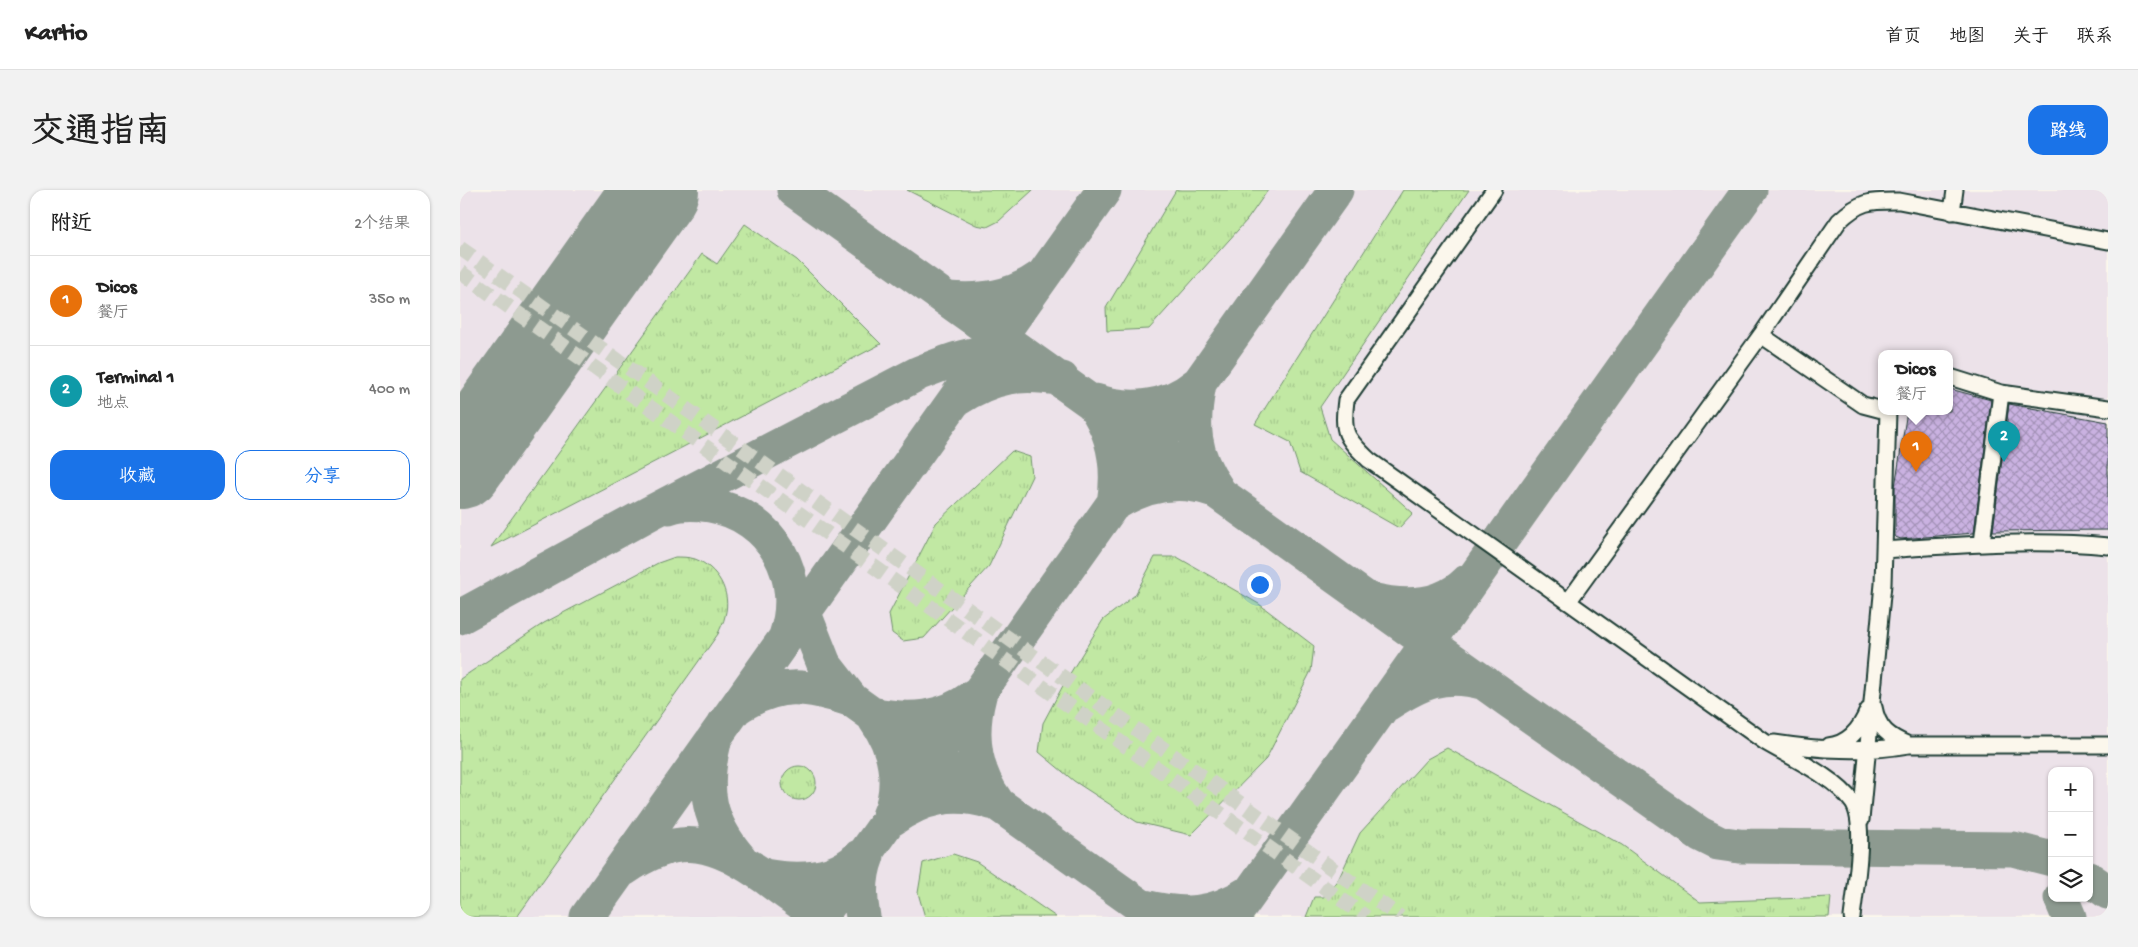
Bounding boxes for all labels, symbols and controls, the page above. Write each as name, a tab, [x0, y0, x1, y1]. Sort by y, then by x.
text: Kartio	[25, 20, 88, 49]
text: 首页	[1885, 27, 1921, 48]
text: 地图	[1949, 27, 1985, 48]
text: 关于	[2013, 27, 2049, 48]
text: 联系	[2077, 27, 2113, 48]
button: 路线	[2028, 105, 2108, 155]
text: 交通指南	[30, 114, 170, 155]
text: 附近	[50, 213, 92, 238]
text: 2个结果	[354, 216, 410, 235]
text: Dicos	[97, 277, 137, 300]
text: 1	[63, 291, 69, 310]
text: 350 m	[369, 291, 410, 310]
text: 餐厅	[97, 305, 129, 324]
popup	[1878, 350, 1953, 415]
text: Dicos	[1896, 359, 1935, 382]
text: Terminal 1	[97, 367, 174, 390]
text: 2	[62, 381, 70, 400]
text: 400 m	[369, 381, 410, 400]
text: 餐厅	[1896, 387, 1928, 406]
text: 地点	[97, 395, 129, 414]
pin: 2	[1988, 421, 2020, 462]
pin: 1	[1900, 431, 1932, 472]
button: 收藏	[50, 450, 225, 500]
button: 分享	[235, 450, 410, 500]
your location	[1247, 572, 1273, 598]
map controls	[2048, 767, 2093, 902]
button: +	[2048, 767, 2093, 812]
button: −	[2048, 812, 2093, 857]
button: layers	[2048, 857, 2093, 902]

